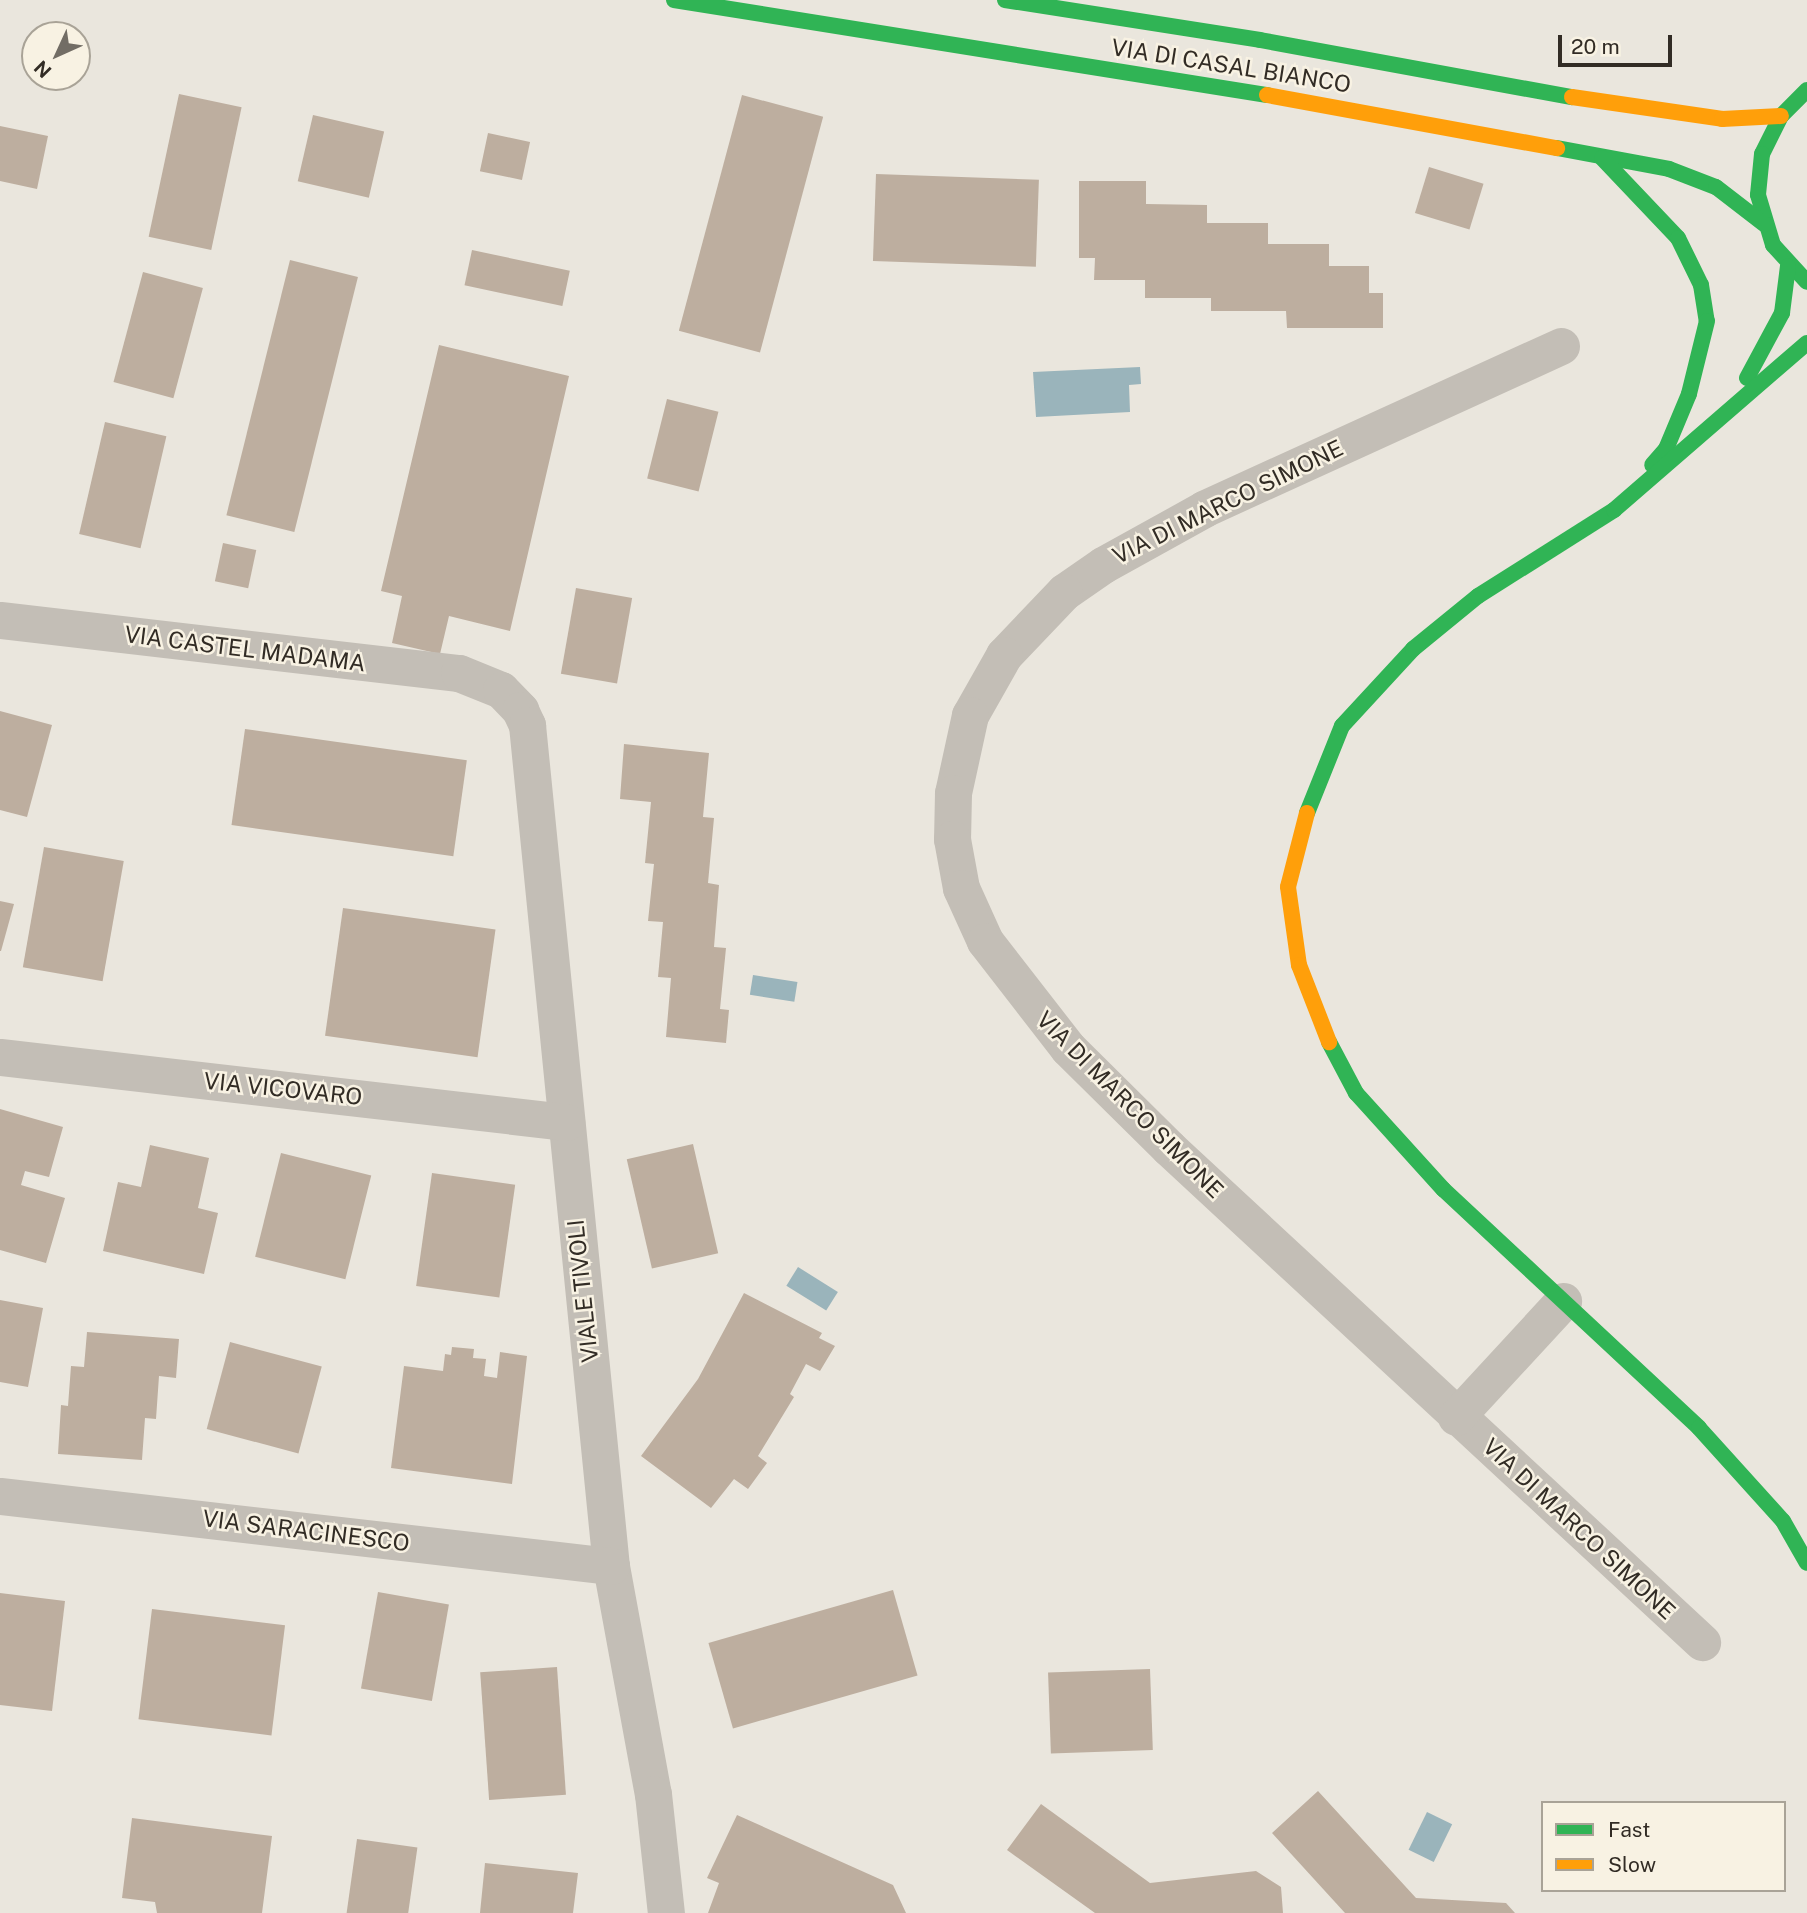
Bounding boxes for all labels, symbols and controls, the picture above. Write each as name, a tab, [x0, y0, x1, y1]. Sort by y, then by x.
north arrow	[21, 21, 91, 91]
scale bar	[1562, 21, 1676, 65]
street label: VIA DI CASAL BIANCO	[1109, 33, 1353, 99]
text: 20 m	[1571, 34, 1620, 59]
text: N	[30, 56, 56, 82]
street label: VIA DI MARCO SIMONE	[1108, 434, 1348, 570]
street label: VIA CASTEL MADAMA	[123, 621, 367, 677]
street label: VIA DI MARCO SIMONE	[1031, 1006, 1229, 1204]
street label: VIA VICOVARO	[202, 1067, 364, 1111]
street label: VIALE TIVOLI	[562, 1218, 604, 1364]
street label: VIA DI MARCO SIMONE	[1477, 1433, 1681, 1625]
street label: VIA SARACINESCO	[201, 1505, 411, 1557]
legend	[1541, 1801, 1786, 1892]
text: Fast	[1608, 1817, 1650, 1842]
text: Slow	[1608, 1852, 1656, 1877]

